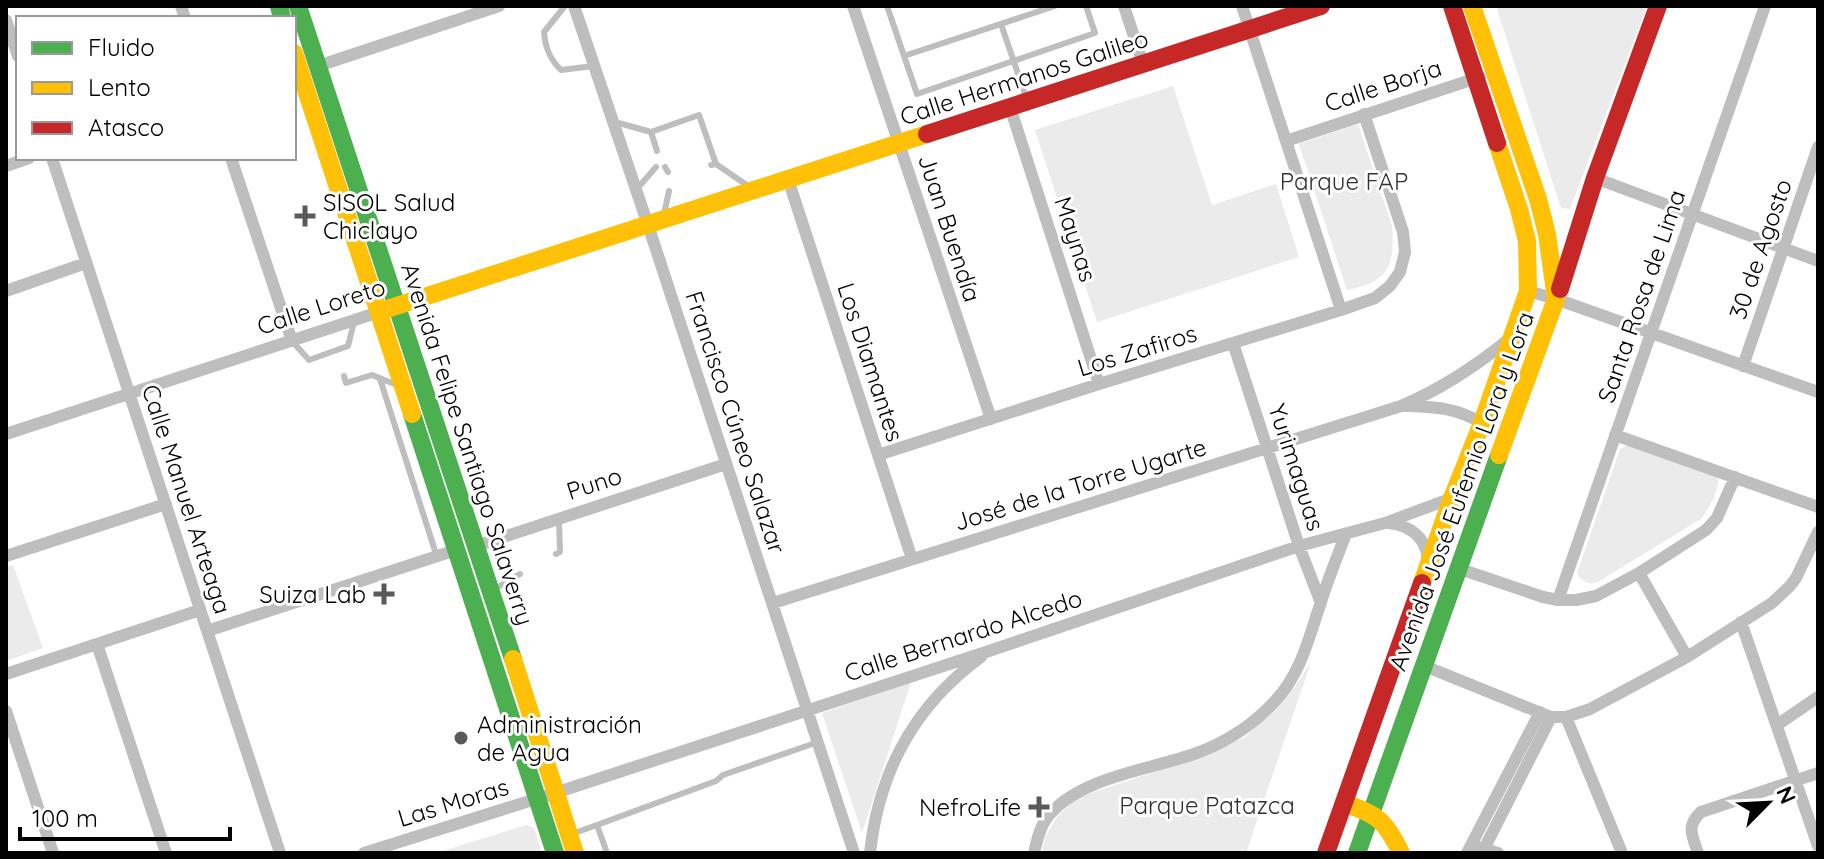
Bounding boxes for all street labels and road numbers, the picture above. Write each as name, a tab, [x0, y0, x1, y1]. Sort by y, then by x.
street label: Calle Hermanos Galileo	[896, 23, 1152, 131]
street label: Calle Borja	[1321, 52, 1445, 118]
street label: Juan Buendía	[912, 150, 988, 306]
street label: 30 de Agosto	[1722, 175, 1798, 323]
street label: Santa Rosa de Lima	[1590, 186, 1692, 406]
street label: Maynas	[1048, 193, 1104, 285]
street label: Avenida Felipe Santiago Salaverry	[395, 259, 541, 629]
street label: Calle Loreto	[253, 271, 389, 341]
street label: Los Diamantes	[831, 279, 911, 445]
street label: Francisco Cúneo Salazar	[679, 287, 793, 557]
street label: Avenida José Eufemio Lora y Lora	[1382, 307, 1540, 675]
street label: Los Zafiros	[1074, 318, 1200, 382]
street label: Calle Manuel Arteaga	[136, 381, 238, 617]
street label: Yurimaguas	[1262, 400, 1332, 534]
street label: José de la Torre Ugarte	[950, 431, 1210, 537]
street label: Puno	[563, 460, 625, 506]
street label: Calle Bernardo Alcedo	[840, 582, 1086, 688]
street label: Las Moras	[394, 771, 512, 833]

